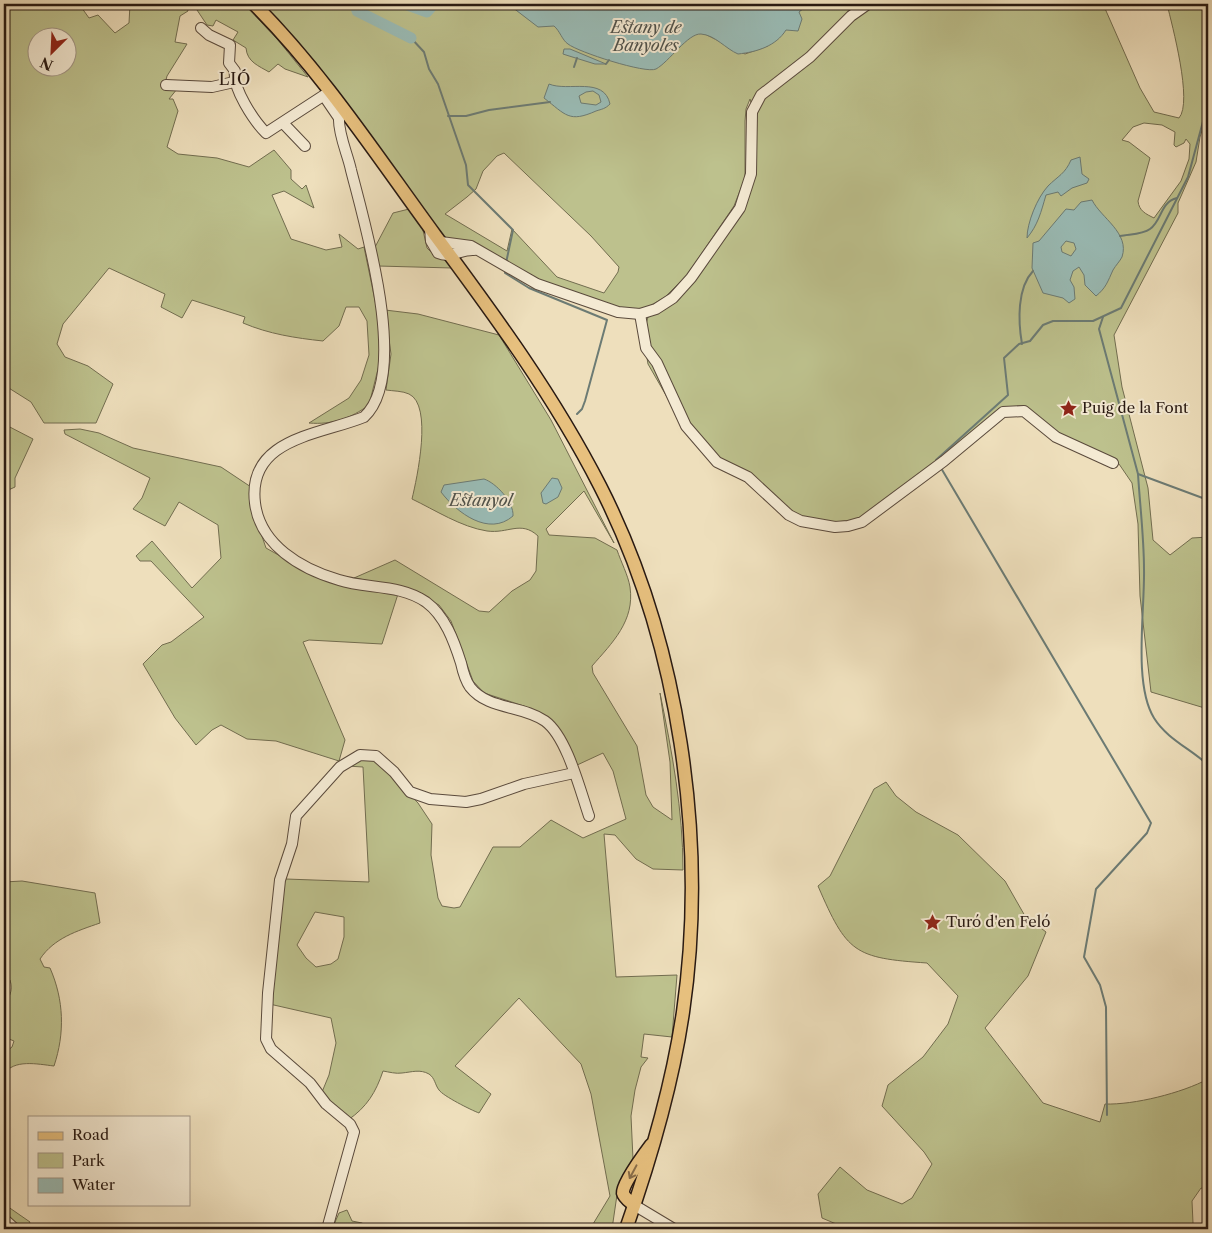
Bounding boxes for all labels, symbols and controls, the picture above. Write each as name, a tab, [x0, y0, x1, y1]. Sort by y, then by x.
water label: Estany de Banyoles	[609, 17, 683, 55]
north arrow	[28, 28, 78, 78]
text: N	[37, 53, 56, 75]
district label: LIÓ	[219, 69, 251, 89]
place icon: Puig de la Font	[1058, 398, 1078, 418]
place label: Puig de la Font	[1082, 398, 1189, 417]
water label: Estanyol	[447, 490, 514, 510]
place icon: Turó d'en Feló	[922, 912, 942, 932]
place label: Turó d'en Feló	[946, 912, 1050, 931]
legend	[28, 1116, 190, 1206]
text: Road	[72, 1125, 109, 1144]
text: Park	[72, 1151, 106, 1170]
one-way arrow	[628, 1164, 637, 1179]
text: Water	[71, 1175, 116, 1194]

